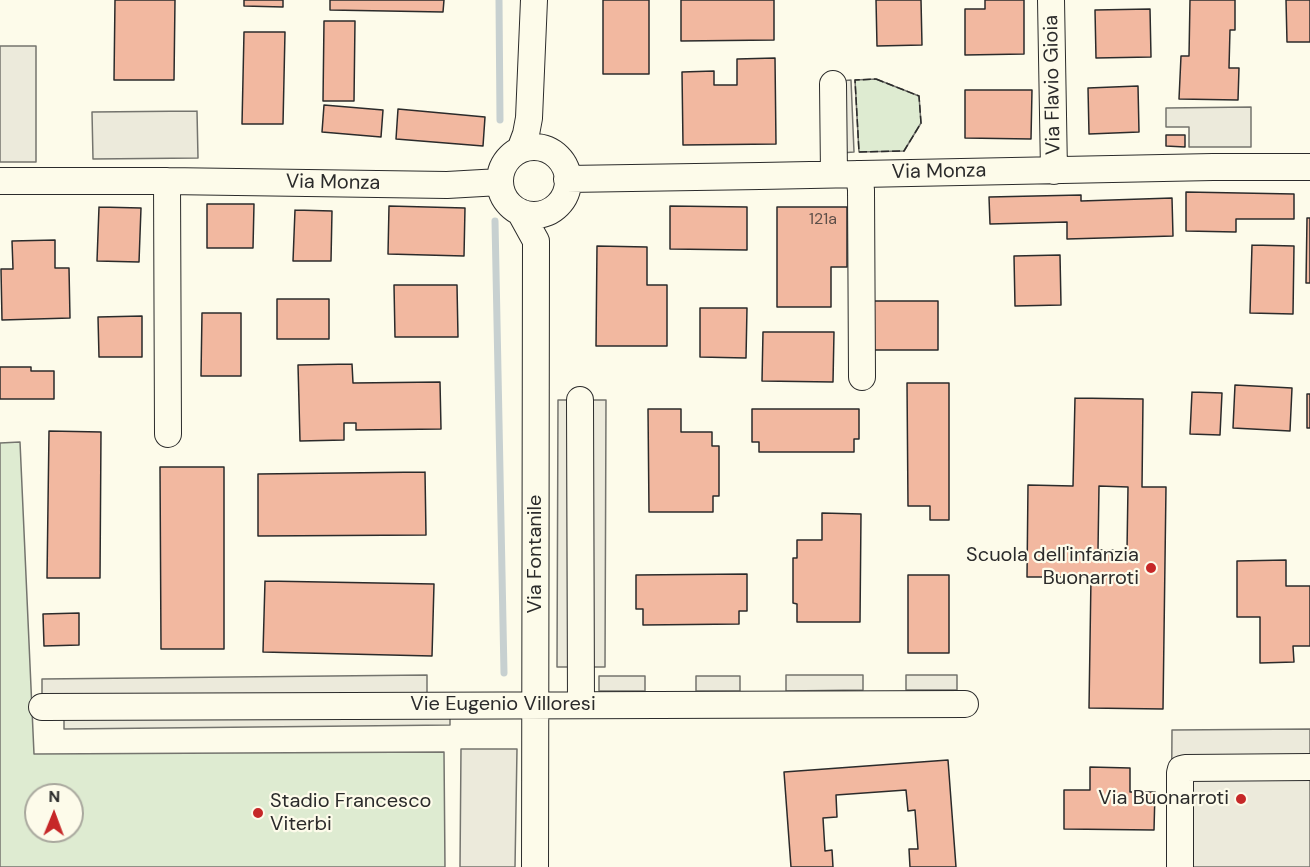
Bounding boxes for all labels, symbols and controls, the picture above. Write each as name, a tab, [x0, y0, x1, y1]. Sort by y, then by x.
street label: Via Flavio Gioia	[1040, 15, 1066, 155]
street label: Via Monza	[892, 159, 986, 185]
street label: Via Monza	[286, 170, 380, 196]
house number: 121a	[809, 210, 837, 230]
street label: Via Fontanile	[524, 495, 548, 613]
place label: Scuola dell'infanzia Buonarroti	[966, 544, 1139, 591]
marker: Scuola dell'infanzia Buonarroti	[1144, 561, 1158, 575]
street label: Vie Eugenio Villoresi	[410, 693, 596, 717]
north arrow	[24, 783, 84, 843]
text: N	[48, 786, 60, 807]
place label: Via Buonarroti	[1098, 787, 1229, 811]
place label: Stadio Francesco Viterbi	[270, 790, 431, 837]
marker: Via Buonarroti	[1234, 792, 1248, 806]
marker: Stadio Francesco Viterbi	[251, 806, 265, 820]

